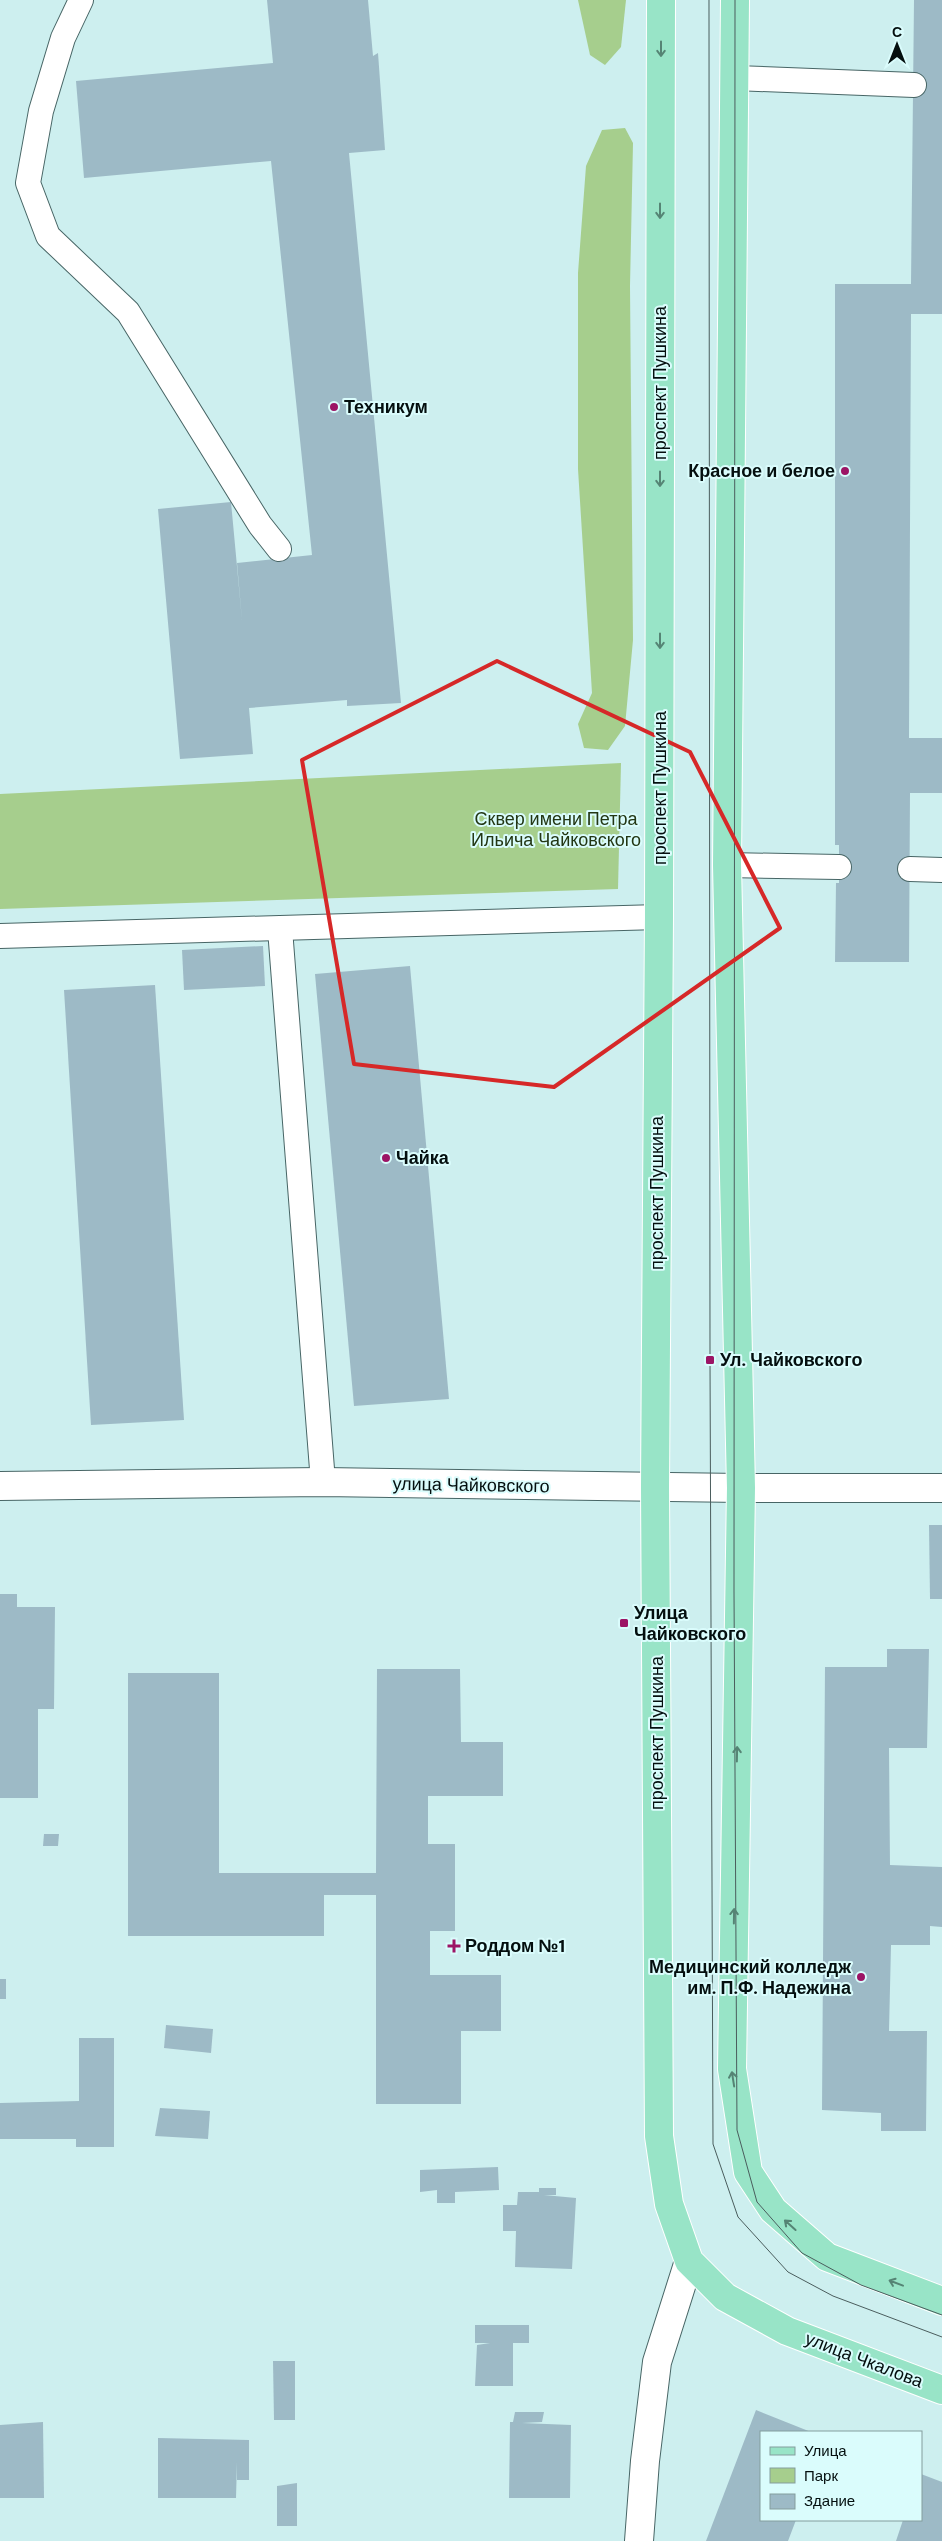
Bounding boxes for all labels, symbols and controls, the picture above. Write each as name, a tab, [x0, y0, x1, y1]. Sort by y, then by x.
north arrow	[872, 20, 922, 70]
text: С	[892, 23, 902, 41]
one-way arrow	[656, 40, 666, 56]
one-way arrow	[655, 202, 665, 219]
street label: проспект Пушкина	[648, 305, 672, 460]
place label: Техникум	[344, 395, 428, 419]
marker: Техникум	[328, 401, 340, 413]
place label: Красное и белое	[688, 459, 835, 483]
marker: Красное и белое	[839, 465, 851, 477]
one-way arrow	[655, 470, 665, 486]
one-way arrow	[655, 632, 665, 649]
street label: проспект Пушкина	[648, 710, 672, 865]
park label: Сквер имени Петра Ильича Чайковского	[471, 807, 641, 852]
street label: проспект Пушкина	[645, 1115, 669, 1270]
place label: Чайка	[396, 1146, 450, 1170]
marker: Чайка	[380, 1152, 392, 1164]
place label: Ул. Чайковского	[720, 1348, 862, 1372]
marker: Ул. Чайковского	[704, 1354, 716, 1366]
street label: улица Чайковского	[392, 1472, 550, 1498]
place label: Улица Чайковского	[634, 1601, 746, 1646]
marker: Улица Чайковского	[618, 1617, 630, 1629]
street label: проспект Пушкина	[645, 1655, 669, 1810]
one-way arrow	[732, 1746, 742, 1762]
one-way arrow	[729, 1909, 739, 1925]
place label: Роддом №1	[465, 1934, 565, 1958]
marker: Роддом №1	[447, 1939, 461, 1953]
place label: Медицинский колледж им. П.Ф. Надежина	[649, 1955, 852, 2000]
marker: Медицинский колледж им. П.Ф. Надежина	[855, 1971, 867, 1983]
one-way arrow	[728, 2071, 738, 2087]
one-way arrow	[784, 2219, 797, 2231]
one-way arrow	[889, 2278, 904, 2287]
street label: улица Чкалова	[802, 2326, 927, 2394]
legend	[760, 2431, 922, 2521]
text: Улица	[804, 2441, 847, 2461]
text: Парк	[804, 2466, 838, 2486]
text: Здание	[804, 2491, 855, 2511]

